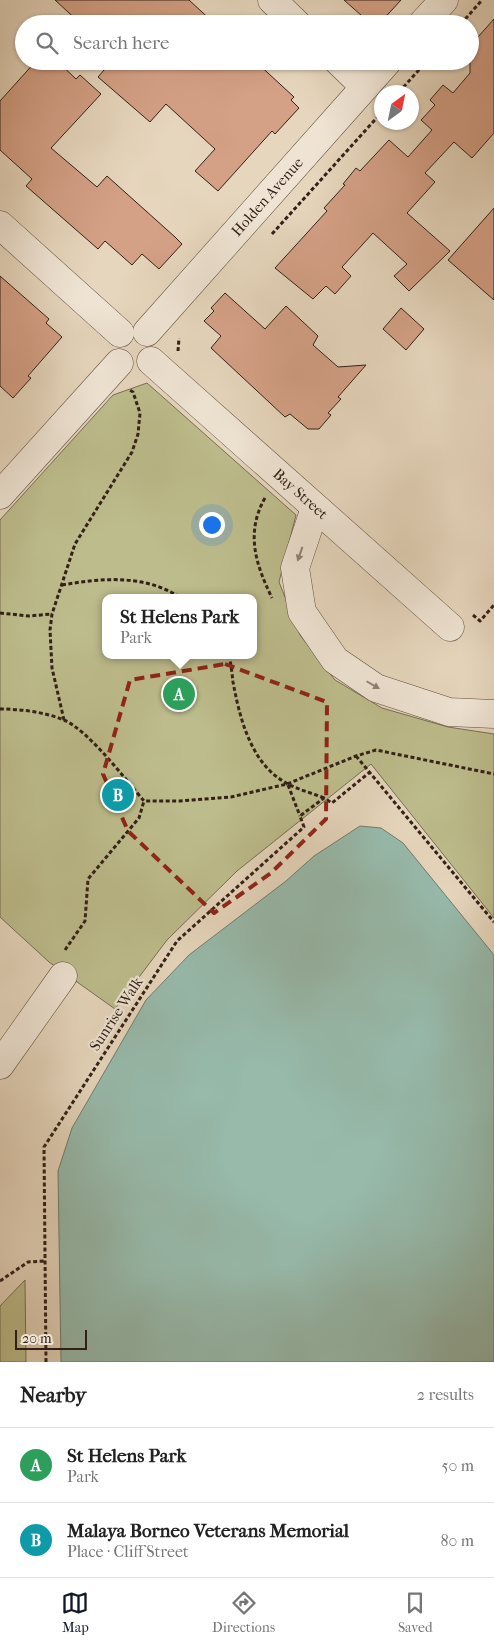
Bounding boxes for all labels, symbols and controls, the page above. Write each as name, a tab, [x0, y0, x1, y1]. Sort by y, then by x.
search box	[15, 15, 479, 70]
icon: search	[33, 29, 61, 57]
text: Search here	[73, 32, 169, 54]
north arrow	[374, 85, 419, 130]
street label: Holden Avenue	[228, 153, 307, 240]
street label: Bay Street	[269, 465, 332, 523]
your location	[199, 512, 225, 538]
one-way arrow	[295, 547, 303, 562]
popup	[102, 594, 257, 659]
text: St Helens Park	[120, 606, 239, 628]
text: Park	[120, 628, 152, 647]
pin: A	[163, 675, 195, 713]
one-way arrow	[366, 681, 379, 690]
pin: B	[102, 776, 134, 814]
street label: Sunrise Walk	[85, 973, 147, 1054]
scale bar	[15, 1327, 88, 1350]
text: 20 m	[22, 1330, 52, 1347]
text: Nearby	[20, 1383, 86, 1407]
text: 2 results	[417, 1385, 474, 1404]
text: St Helens Park	[67, 1445, 186, 1467]
text: A	[31, 1456, 41, 1475]
text: 50 m	[442, 1456, 474, 1475]
text: Park	[67, 1467, 99, 1486]
text: Malaya Borneo Veterans Memorial	[67, 1520, 349, 1542]
text: B	[31, 1531, 41, 1550]
text: 80 m	[440, 1531, 474, 1550]
text: Place · Cliff Street	[67, 1542, 189, 1561]
tab: Map	[61, 1589, 89, 1636]
tab: Directions	[212, 1589, 275, 1636]
tab: Saved	[398, 1589, 433, 1636]

